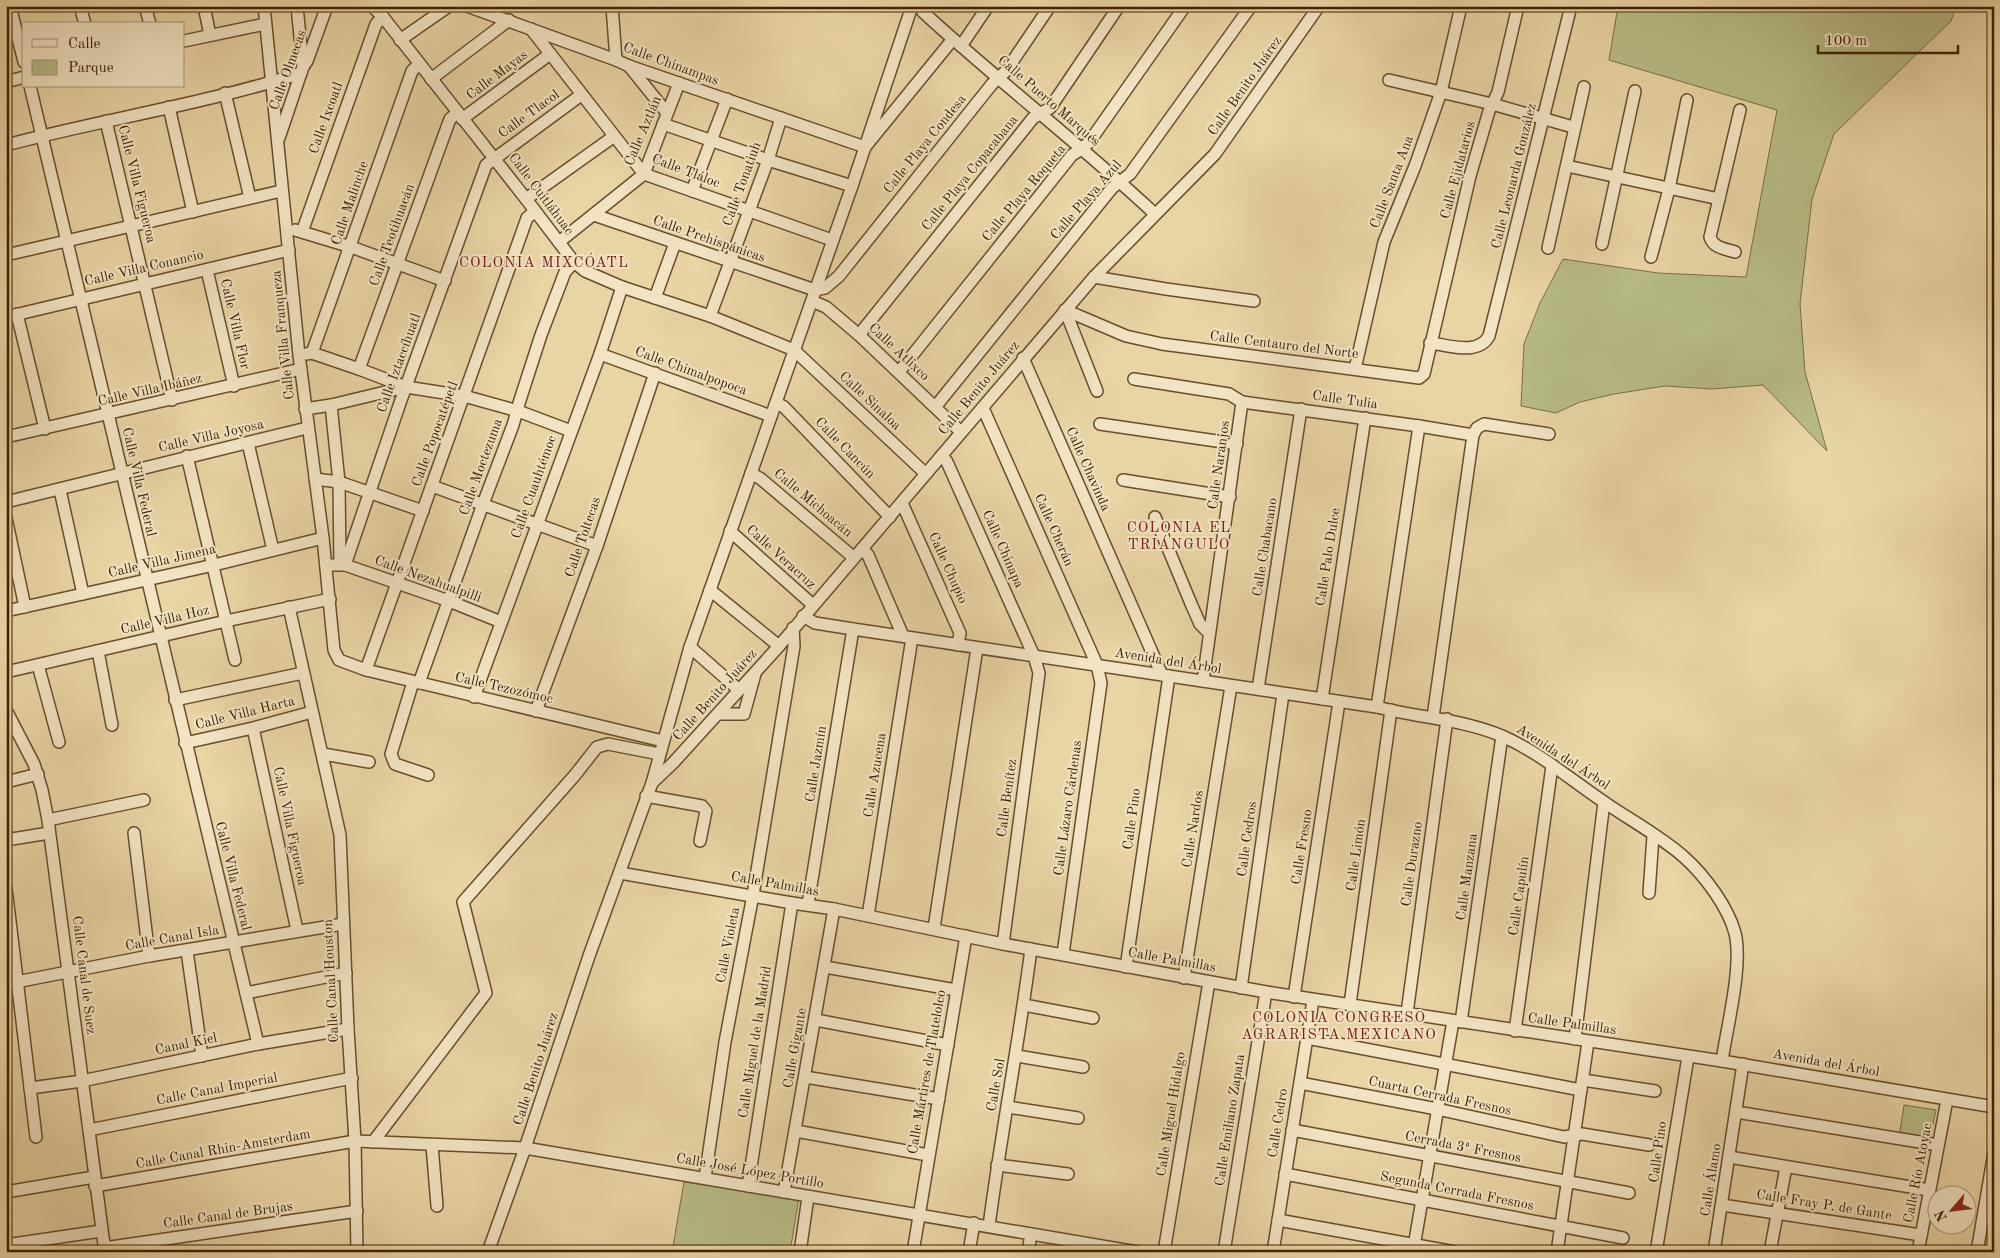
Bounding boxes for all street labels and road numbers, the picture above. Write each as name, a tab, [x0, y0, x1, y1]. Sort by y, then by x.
street label: Calle Olmecas	[267, 28, 309, 112]
street label: Calle Benito Juárez	[1206, 34, 1284, 138]
street label: Calle Chinampas	[621, 40, 721, 88]
street label: Calle Mayas	[464, 48, 530, 102]
street label: Calle Puerto Marqués	[995, 53, 1103, 149]
street label: Calle Ixcoatl	[307, 80, 346, 156]
street label: Calle Tlacol	[496, 87, 562, 141]
street label: Calle Playa Condesa	[881, 92, 969, 196]
street label: Calle Aztlán	[622, 94, 664, 168]
street label: Calle Leonarda González	[1489, 102, 1539, 250]
street label: Calle Playa Copacabana	[919, 113, 1021, 233]
street label: Calle Ejidatarios	[1438, 120, 1478, 220]
street label: Calle Villa Figueroa	[116, 124, 158, 244]
street label: Calle Santa Ana	[1368, 134, 1416, 230]
street label: Calle Tonatiuh	[720, 140, 764, 228]
street label: Calle Playa Roqueta	[980, 142, 1069, 244]
street label: Calle Cuitláhuac	[506, 150, 576, 238]
street label: Calle Tláloc	[650, 152, 722, 190]
street label: Calle Playa Azul	[1048, 157, 1124, 242]
street label: Calle Malinche	[329, 159, 371, 247]
street label: Calle Teotihuacán	[367, 181, 417, 288]
street label: Calle Prehispánicas	[651, 213, 767, 265]
street label: Calle Villa Conancio	[83, 247, 205, 289]
street label: Calle Villa Franqueza	[269, 269, 297, 401]
street label: Calle Villa Flor	[218, 277, 252, 371]
street label: Calle Iztaccíhuatl	[375, 311, 424, 414]
street label: Calle Atlixco	[866, 320, 932, 384]
street label: Calle Centauro del Norte	[1209, 329, 1359, 361]
street label: Calle Benito Juárez	[936, 338, 1022, 438]
street label: Calle Chimalpopoca	[633, 344, 749, 398]
street label: Calle Sinaloa	[836, 369, 904, 433]
street label: Calle Villa Ibáñez	[97, 371, 203, 409]
street label: Calle Popocatépetl	[409, 379, 461, 488]
street label: Calle Tulia	[1311, 388, 1379, 412]
street label: Calle Cancún	[812, 415, 878, 482]
street label: Calle Villa Joyosa	[157, 417, 265, 455]
street label: Calle Moctezuma	[457, 417, 505, 517]
street label: Calle Naranjos	[1206, 420, 1232, 510]
street label: Calle Chavinda	[1063, 425, 1113, 513]
street label: Calle Villa Federal	[120, 426, 158, 538]
street label: Calle Cuauhtémoc	[509, 434, 559, 540]
street label: Calle Michoacán	[771, 466, 855, 540]
street label: Calle Cherán	[1032, 492, 1076, 569]
street label: Calle Toltecas	[563, 495, 603, 579]
street label: Calle Chabacano	[1250, 497, 1280, 597]
street label: Calle Palo Dulce	[1313, 507, 1343, 607]
street label: Calle Chinapa	[980, 508, 1026, 590]
street label: Calle Veracruz	[744, 522, 818, 592]
street label: Calle Chupio	[926, 530, 970, 606]
street label: Calle Villa Jimena	[107, 542, 217, 580]
street label: Calle Nezahualpilli	[373, 553, 484, 605]
street label: Calle Villa Hoz	[119, 603, 211, 637]
street label: Avenida del Árbol	[1113, 643, 1223, 676]
street label: Calle Benito Juárez	[670, 647, 760, 743]
street label: Calle Tezozómoc	[454, 670, 554, 706]
street label: Calle Villa Harta	[194, 694, 296, 732]
street label: Avenida del Árbol	[1514, 719, 1614, 792]
street label: Calle Jazmín	[803, 724, 829, 803]
street label: Calle Azucena	[861, 732, 889, 818]
street label: Calle Lázaro Cárdenas	[1052, 739, 1084, 877]
street label: Calle Benítez	[995, 758, 1019, 838]
street label: Calle Villa Figueroa	[271, 765, 309, 887]
street label: Calle Pino	[1121, 787, 1143, 851]
street label: Calle Nardos	[1180, 789, 1206, 869]
street label: Calle Cedros	[1235, 800, 1259, 878]
street label: Calle Fresno	[1289, 808, 1315, 886]
street label: Calle Limón	[1344, 817, 1368, 892]
street label: Calle Villa Federal	[213, 820, 253, 932]
street label: Calle Durazno	[1399, 820, 1425, 908]
street label: Calle Manzana	[1454, 832, 1480, 922]
street label: Calle Capulín	[1506, 855, 1532, 937]
street label: Calle Palmillas	[730, 869, 820, 899]
street label: Calle Violeta	[714, 906, 742, 984]
street label: Calle Canal de Suez	[70, 915, 98, 1035]
street label: Calle Canal Houston	[321, 918, 341, 1043]
street label: Calle Canal Isla	[124, 923, 220, 953]
street label: Calle Palmillas	[1127, 945, 1217, 975]
street label: Calle Miguel de la Madrid	[736, 965, 774, 1119]
street label: Calle Mártires de Tlatelolco	[906, 989, 948, 1155]
street label: Calle Gigante	[781, 1007, 809, 1089]
street label: Calle Benito Juárez	[511, 1011, 561, 1127]
street label: Calle Palmillas	[1527, 1011, 1617, 1037]
street label: Canal Kiel	[154, 1031, 219, 1057]
street label: Avenida del Árbol	[1771, 1044, 1881, 1079]
street label: Calle Miguel Hidalgo	[1154, 1051, 1188, 1177]
street label: Calle Emiliano Zapata	[1213, 1053, 1247, 1187]
street label: Calle Sol	[984, 1057, 1008, 1113]
street label: Calle Canal Imperial	[155, 1070, 279, 1108]
street label: Cuarta Cerrada Fresnos	[1367, 1074, 1513, 1118]
street label: Calle Cedro	[1266, 1087, 1290, 1159]
street label: Calle Pino	[1647, 1120, 1669, 1184]
street label: Calle Río Atoyac	[1901, 1122, 1935, 1224]
street label: Calle Canal Rhin-Amsterdam	[135, 1127, 311, 1171]
street label: Cerrada 3ª Fresnos	[1404, 1129, 1522, 1165]
street label: Calle Álamo	[1695, 1142, 1724, 1217]
street label: Calle José López Portillo	[675, 1151, 825, 1191]
street label: Segunda Cerrada Fresnos	[1379, 1169, 1535, 1213]
street label: Calle Fray P. de Gante	[1755, 1187, 1893, 1223]
street label: Calle Canal de Brujas	[162, 1199, 294, 1231]

